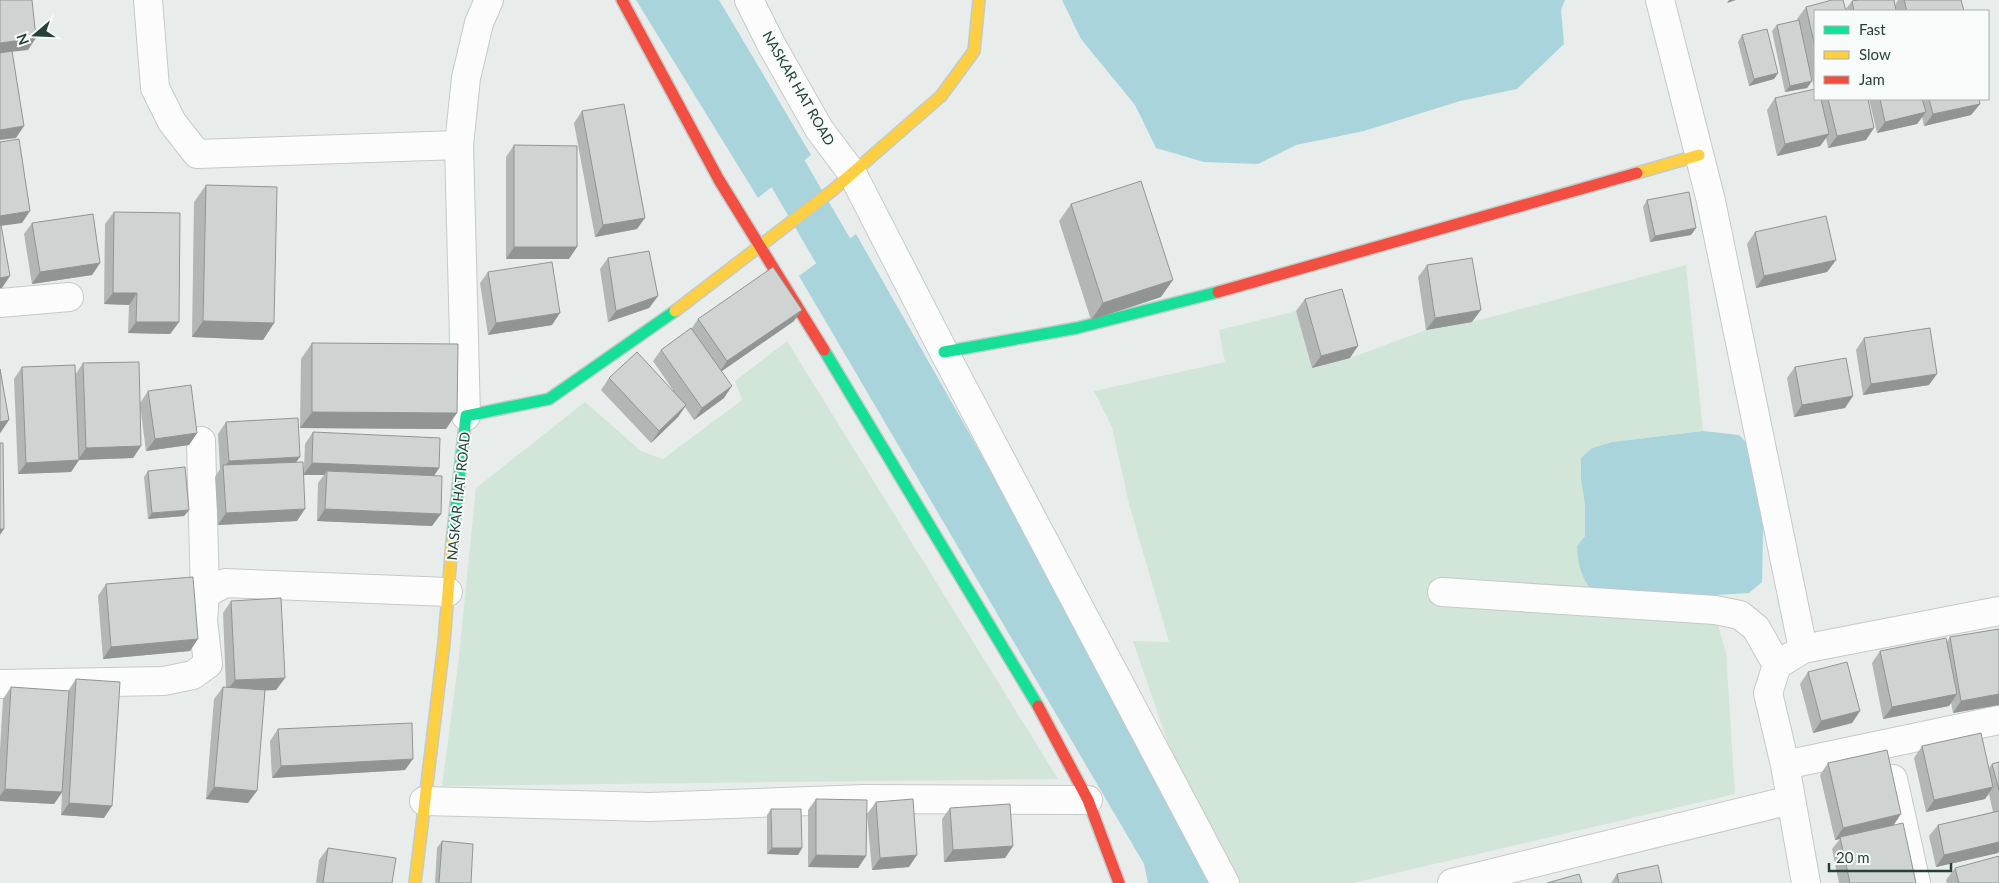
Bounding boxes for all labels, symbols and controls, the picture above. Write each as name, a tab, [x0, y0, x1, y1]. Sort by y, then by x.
north arrow	[10, 10, 60, 60]
legend	[1814, 10, 1989, 100]
text: Fast	[1859, 20, 1886, 38]
street label: NASKAR HAT ROAD	[759, 28, 839, 148]
text: N	[12, 32, 32, 47]
text: Slow	[1859, 45, 1891, 63]
text: Jam	[1859, 70, 1885, 88]
street label: NASKAR HAT ROAD	[443, 431, 473, 561]
scale bar	[1829, 840, 1952, 872]
text: 20 m	[1836, 848, 1870, 866]

